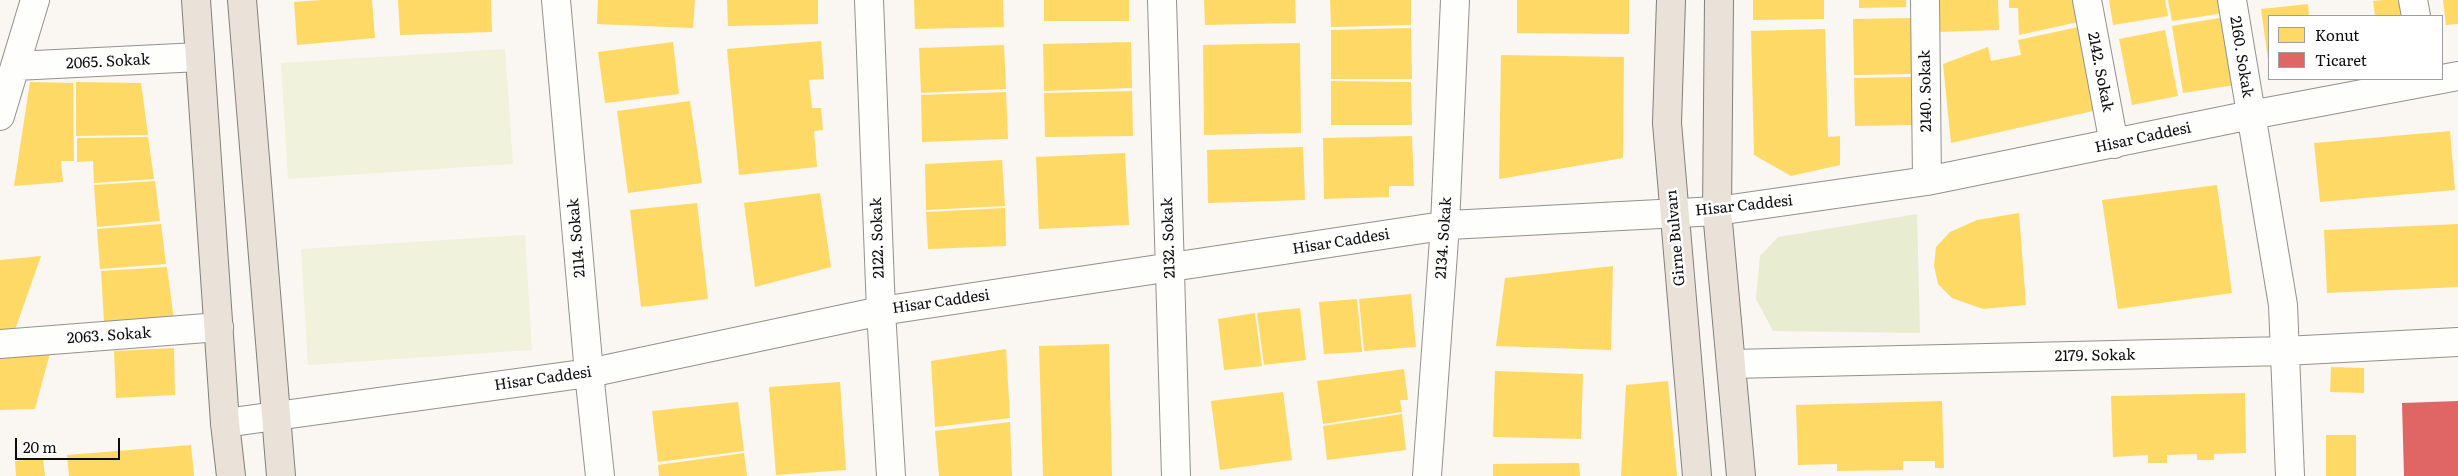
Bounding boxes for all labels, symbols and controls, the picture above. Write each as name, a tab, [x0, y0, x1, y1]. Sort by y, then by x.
street label: 2160. Sokak	[2226, 15, 2256, 99]
legend	[2268, 15, 2443, 80]
text: Konut	[2315, 23, 2359, 46]
street label: 2142. Sokak	[2083, 31, 2117, 113]
text: Ticaret	[2315, 48, 2367, 71]
street label: 2140. Sokak	[1916, 50, 1936, 132]
street label: 2065. Sokak	[66, 51, 150, 73]
street label: Hisar Caddesi	[2093, 119, 2193, 157]
street label: Girne Bulvarı	[1663, 189, 1689, 287]
street label: Hisar Caddesi	[1694, 192, 1794, 220]
street label: 2122. Sokak	[868, 197, 888, 279]
street label: 2132. Sokak	[1159, 197, 1179, 279]
street label: 2134. Sokak	[1432, 197, 1456, 279]
street label: 2114. Sokak	[565, 198, 589, 278]
street label: Hisar Caddesi	[1291, 225, 1391, 259]
street label: Hisar Caddesi	[891, 286, 991, 318]
street label: 2063. Sokak	[66, 324, 152, 348]
street label: 2179. Sokak	[2055, 346, 2135, 366]
street label: Hisar Caddesi	[493, 363, 593, 395]
scale bar	[18, 428, 122, 460]
text: 20 m	[23, 435, 57, 458]

